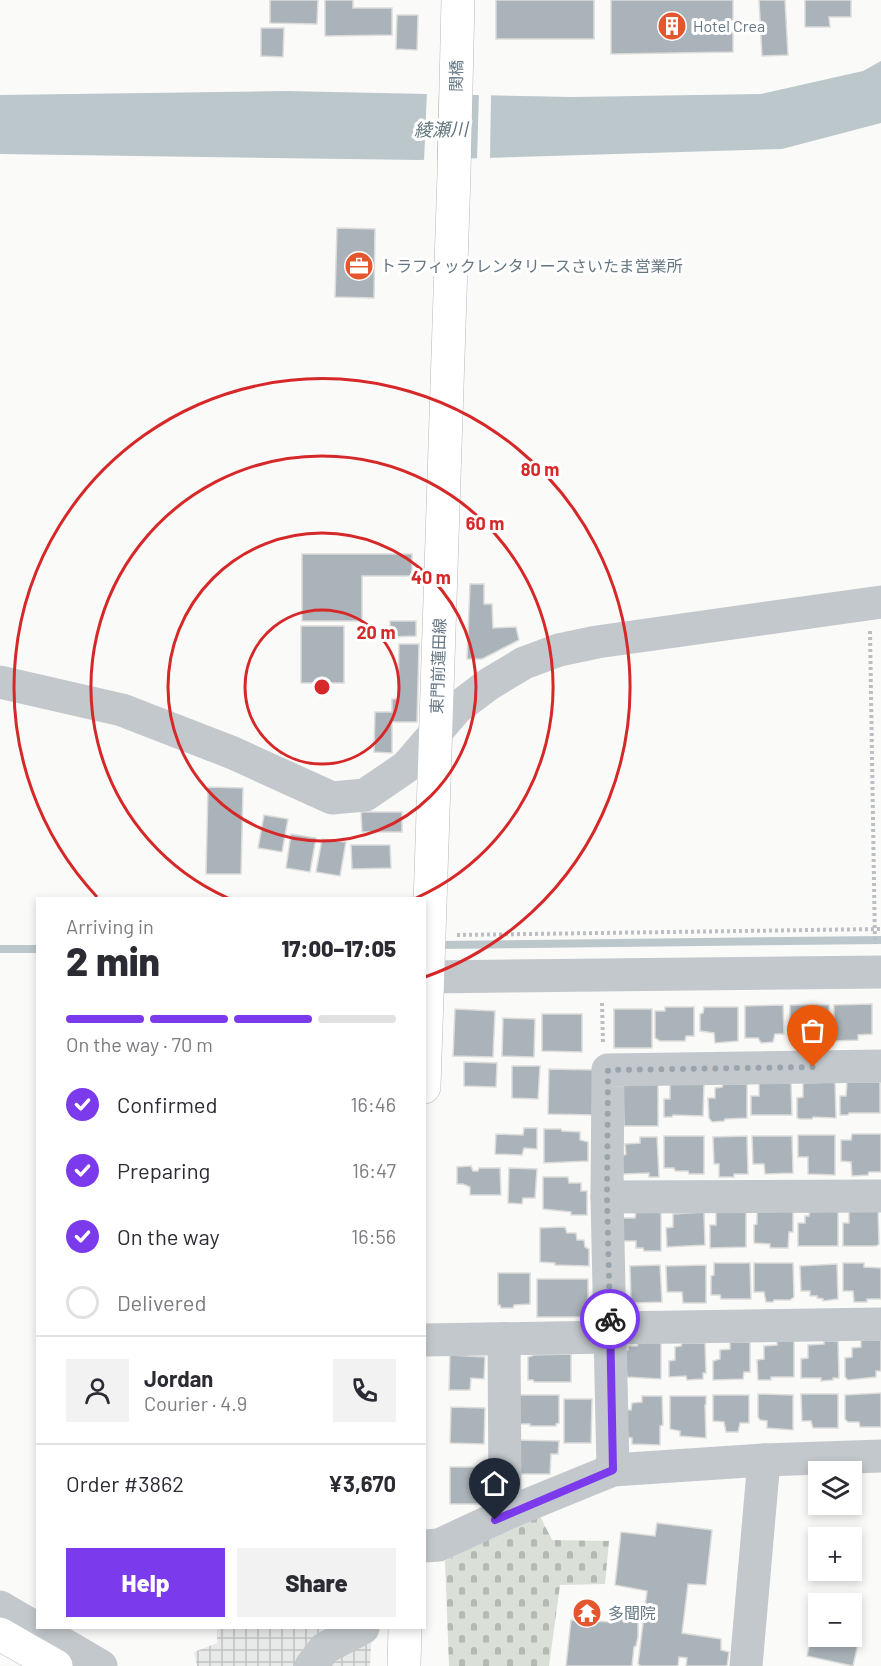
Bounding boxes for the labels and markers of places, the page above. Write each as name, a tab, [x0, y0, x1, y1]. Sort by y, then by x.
building icon: Hotel Crea	[656, 10, 688, 42]
place label: Hotel Crea	[693, 16, 765, 35]
office icon: トラフィックレンタリースさいたま営業所	[343, 250, 375, 282]
place label: トラフィックレンタリースさいたま営業所	[380, 256, 682, 275]
centre of rings	[312, 677, 332, 697]
pin	[787, 1005, 838, 1067]
pin	[469, 1458, 520, 1520]
temple icon: 多聞院	[571, 1597, 603, 1629]
place label: 多聞院	[608, 1603, 656, 1622]

